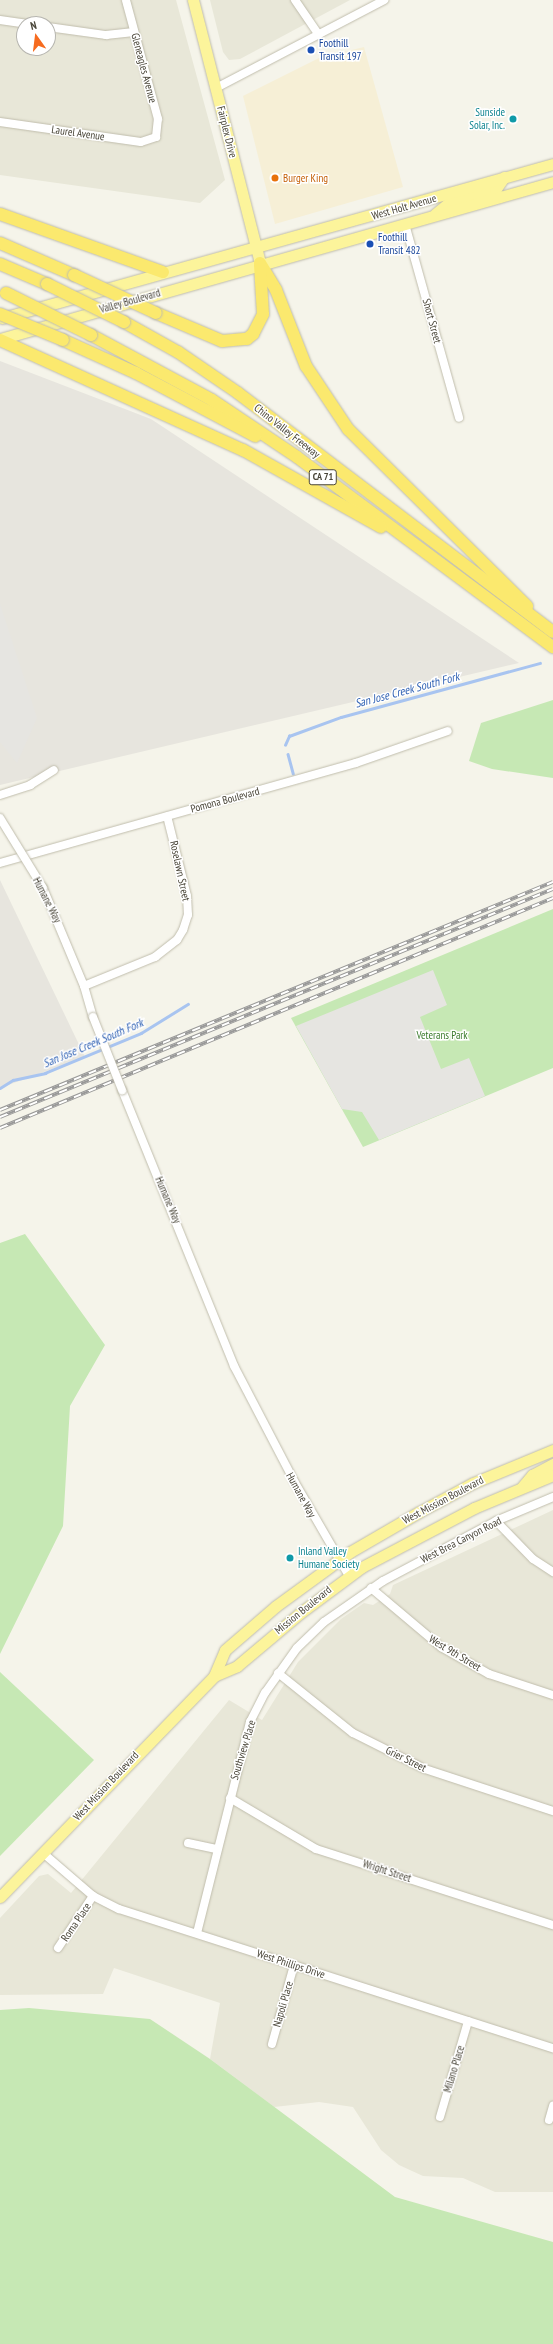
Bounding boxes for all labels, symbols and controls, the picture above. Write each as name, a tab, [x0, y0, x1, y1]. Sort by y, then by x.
north arrow	[16, 16, 56, 56]
text: N	[29, 18, 38, 33]
street label: Gleneagles Avenue	[128, 32, 160, 104]
place label: Foothill Transit 197	[319, 37, 362, 63]
marker: Foothill Transit 197	[306, 45, 316, 55]
street label: Fairplex Drive	[214, 105, 240, 159]
place label: Sunside Solar, Inc.	[468, 106, 505, 132]
marker: Sunside Solar, Inc.	[508, 114, 518, 124]
street label: Laurel Avenue	[50, 123, 106, 143]
place label: Burger King	[283, 171, 328, 185]
marker: Burger King	[270, 173, 280, 183]
street label: West Holt Avenue	[370, 191, 438, 223]
place label: Foothill Transit 482	[378, 231, 421, 257]
marker: Foothill Transit 482	[365, 239, 375, 249]
street label: Valley Boulevard	[98, 286, 162, 316]
street label: Short Street	[420, 297, 444, 345]
street label: Chino Valley Freeway	[251, 401, 323, 461]
road number: CA 71	[308, 469, 338, 485]
water label: San Jose Creek South Fork	[353, 669, 461, 711]
street label: Pomona Boulevard	[189, 784, 261, 816]
street label: Roselawn Street	[167, 840, 193, 902]
street label: Humane Way	[30, 875, 64, 925]
water label: San Jose Creek South Fork	[41, 1015, 145, 1071]
park label: Veterans Park	[416, 1028, 468, 1042]
street label: Humane Way	[152, 1175, 184, 1225]
street label: Humane Way	[283, 1470, 319, 1520]
street label: West Mission Boulevard	[400, 1473, 486, 1527]
street label: West Brea Canyon Road	[418, 1514, 504, 1566]
place label: Inland Valley Humane Society	[298, 1545, 359, 1571]
marker: Inland Valley Humane Society	[285, 1553, 295, 1563]
street label: Mission Boulevard	[272, 1583, 334, 1637]
street label: West 9th Street	[427, 1632, 483, 1674]
street label: Southview Place	[228, 1718, 258, 1782]
street label: Grier Street	[384, 1744, 428, 1774]
street label: West Mission Boulevard	[71, 1749, 141, 1823]
street label: Wright Street	[361, 1857, 413, 1885]
street label: Roma Place	[58, 1900, 94, 1944]
street label: West Phillips Drive	[255, 1947, 327, 1981]
street label: Napoli Place	[270, 1979, 296, 2029]
street label: Milano Place	[441, 2044, 467, 2094]

